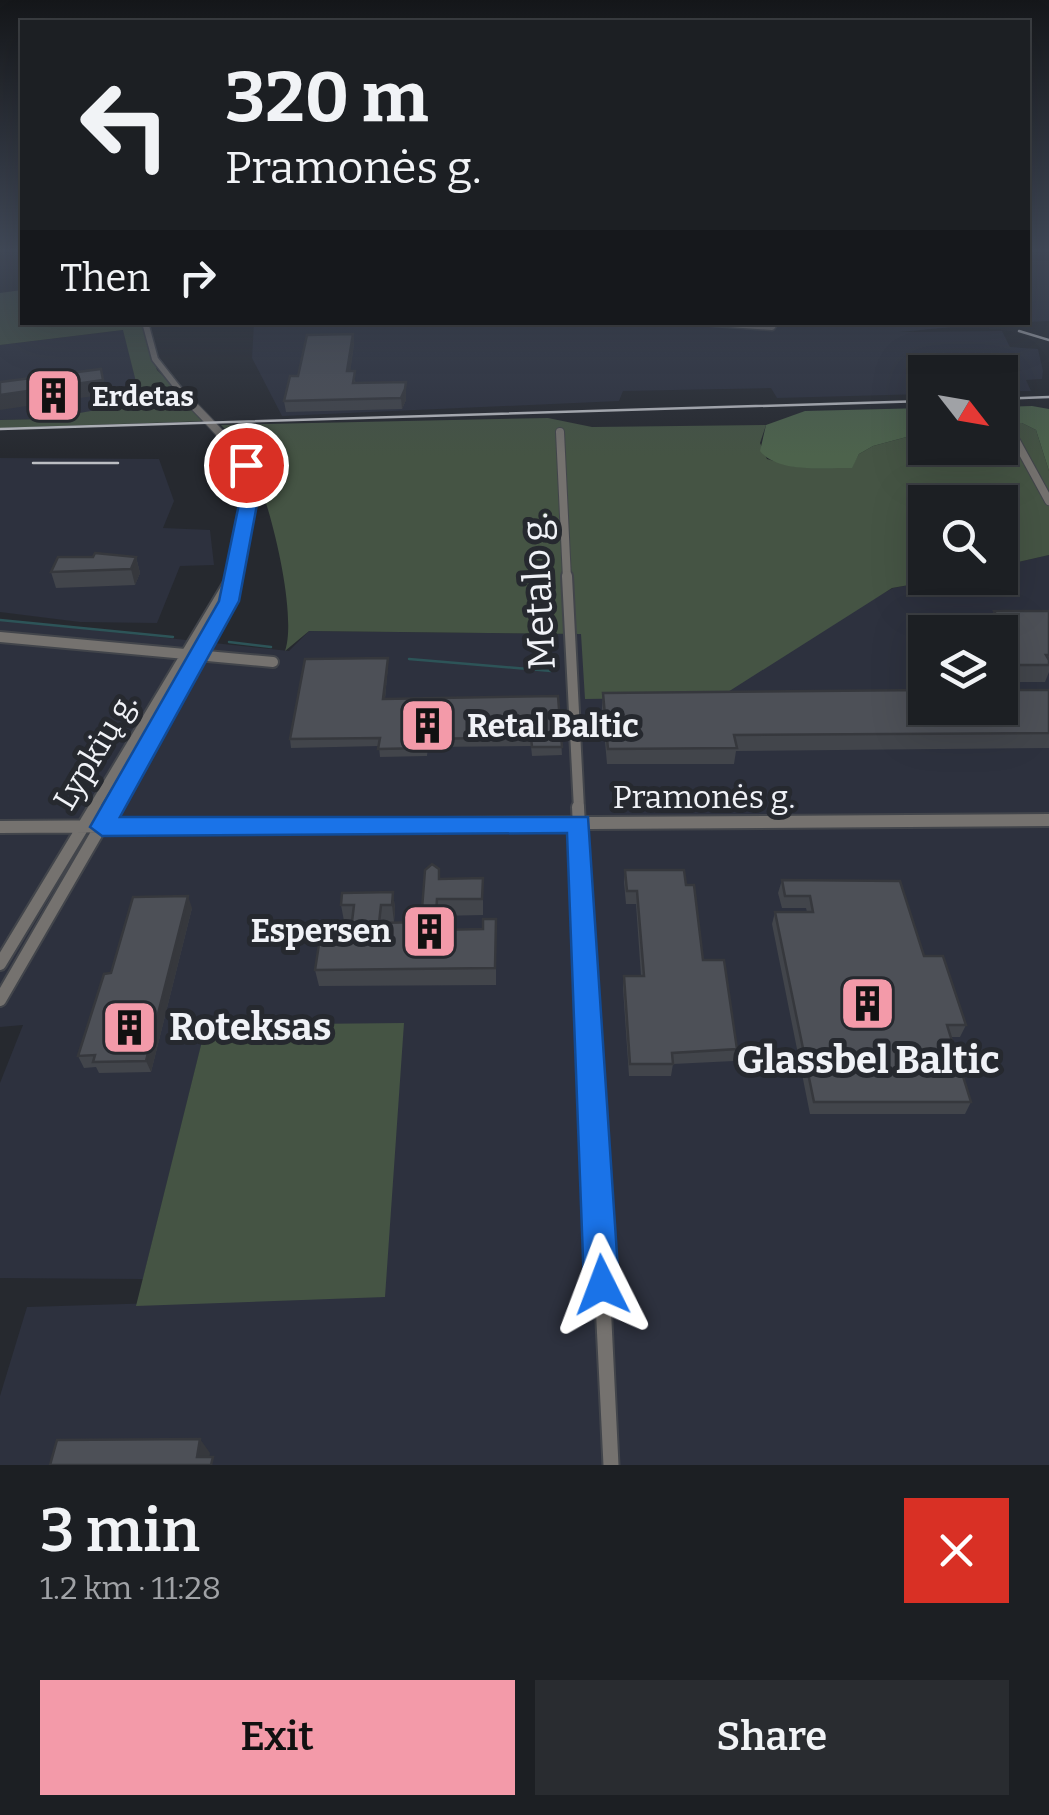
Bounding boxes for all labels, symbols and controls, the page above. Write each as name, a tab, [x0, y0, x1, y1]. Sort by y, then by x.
text: 320 m	[225, 56, 429, 140]
icon: left	[60, 60, 190, 190]
text: Pramonės g.	[225, 141, 482, 195]
icon: right	[170, 250, 225, 305]
text: Then	[60, 255, 150, 301]
north arrow	[908, 355, 1018, 465]
map controls	[908, 355, 1018, 725]
building icon: Erdetas	[23, 366, 83, 426]
place label: Erdetas	[92, 380, 194, 413]
pin	[204, 423, 289, 508]
icon: arrive	[219, 438, 274, 493]
button: search	[908, 485, 1018, 595]
street label: Metalo g.	[511, 511, 565, 671]
button: layers	[908, 615, 1018, 725]
street label: Lypkių g.	[45, 686, 145, 816]
building icon: Retal Baltic	[398, 696, 458, 756]
place label: Retal Baltic	[467, 707, 639, 745]
street label: Pramonės g.	[613, 778, 795, 816]
building icon: Espersen	[400, 901, 460, 961]
place label: Espersen	[251, 912, 391, 950]
building icon: Glassbel Baltic	[838, 973, 898, 1033]
building icon: Roteksas	[100, 997, 160, 1057]
place label: Roteksas	[169, 1004, 331, 1050]
place label: Glassbel Baltic	[736, 1037, 1000, 1083]
position arrow	[550, 1233, 654, 1337]
text: 3 min	[40, 1495, 200, 1567]
button: close	[904, 1498, 1009, 1603]
text: 1.2 km · 11:28	[40, 1569, 221, 1607]
button: Exit	[40, 1680, 515, 1795]
button: Share	[535, 1680, 1009, 1795]

